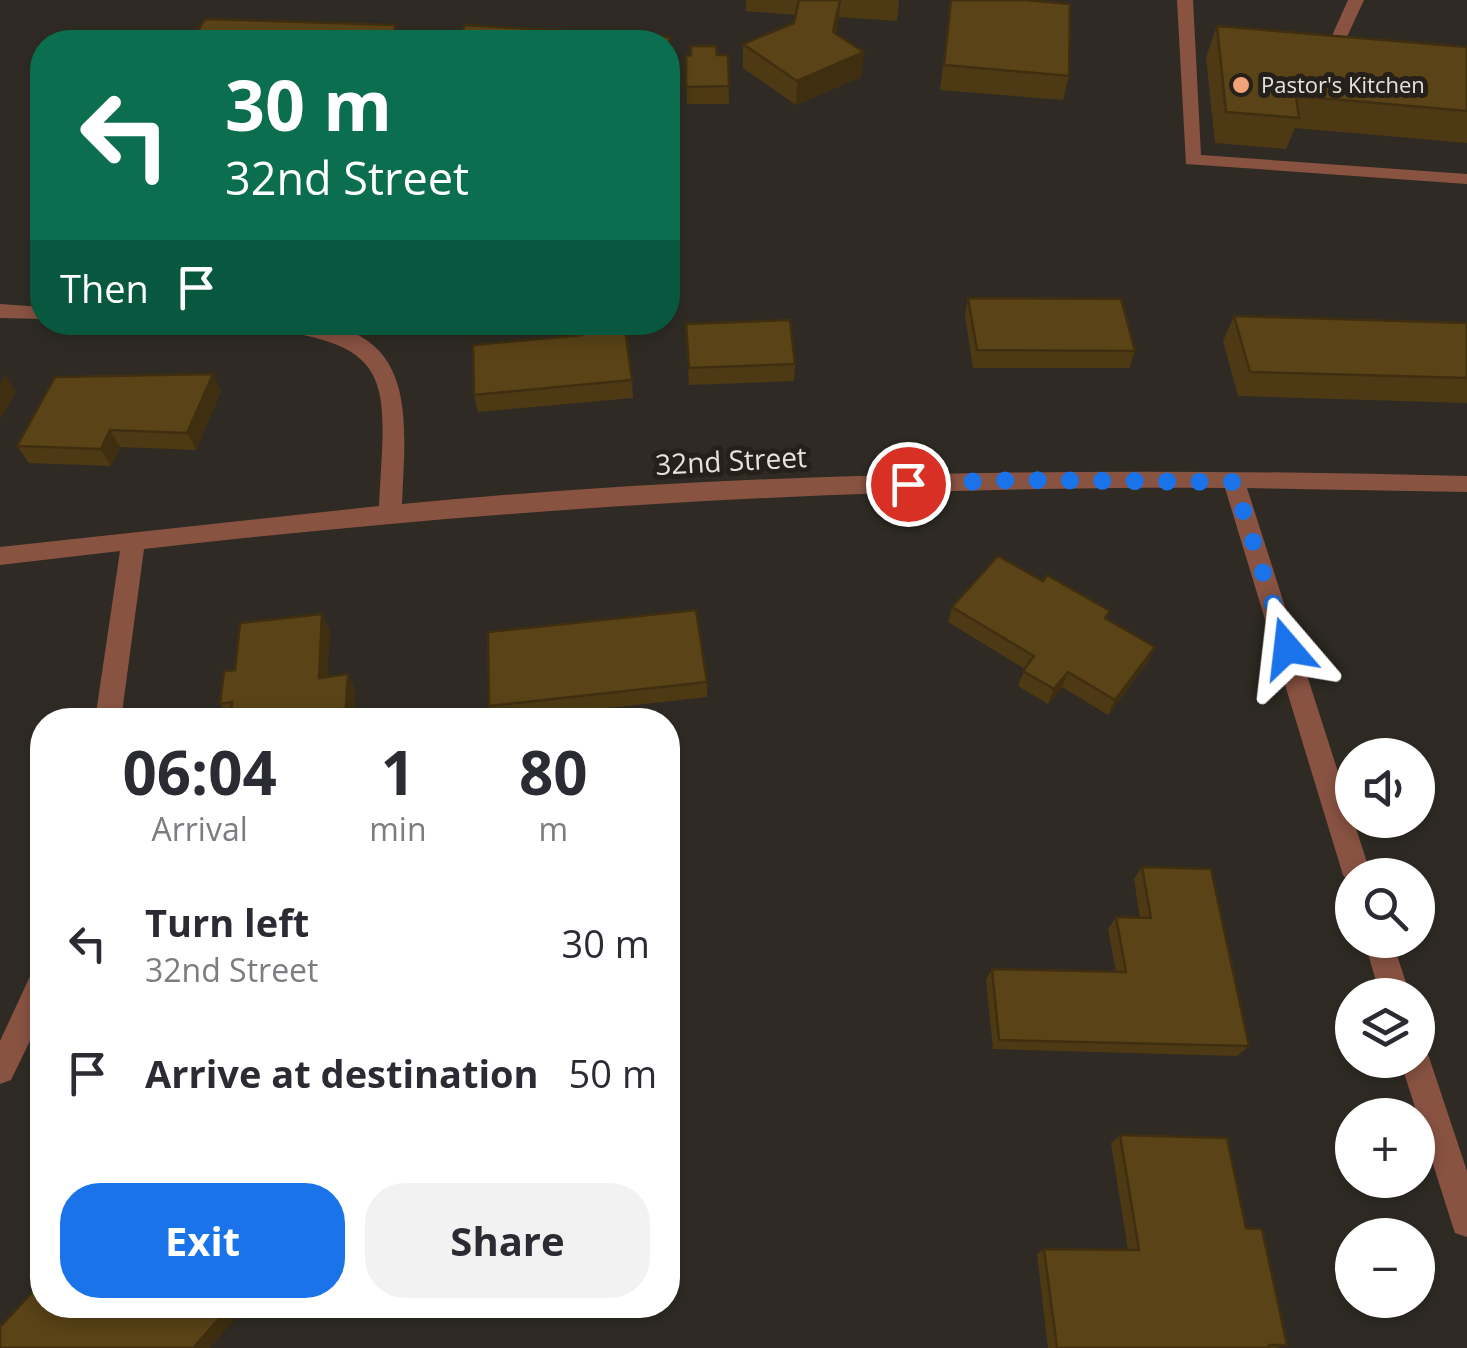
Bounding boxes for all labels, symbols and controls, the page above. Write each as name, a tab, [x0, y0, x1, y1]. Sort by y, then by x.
text: 30 m	[225, 56, 392, 152]
place label: Pastor's Kitchen	[1261, 69, 1425, 99]
icon: left	[60, 70, 190, 200]
marker: Pastor's Kitchen	[1230, 74, 1252, 96]
text: 32nd Street	[225, 147, 469, 208]
icon: arrive	[169, 260, 224, 315]
text: Then	[60, 262, 149, 314]
street label: 32nd Street	[654, 437, 808, 483]
pin	[866, 442, 951, 527]
icon: arrive	[881, 457, 936, 512]
position arrow	[1235, 596, 1339, 700]
text: 06:04	[122, 731, 277, 813]
text: 1	[381, 731, 415, 813]
text: 80	[519, 731, 588, 813]
map controls	[1335, 738, 1435, 1318]
button: sound	[1335, 738, 1435, 838]
text: Arrival	[151, 807, 248, 850]
text: min	[369, 807, 427, 850]
text: m	[538, 807, 568, 850]
button: search	[1335, 858, 1435, 958]
text: Turn left	[145, 896, 309, 948]
icon: left	[60, 916, 115, 971]
text: 30 m	[561, 917, 650, 969]
text: 32nd Street	[145, 948, 318, 991]
button: layers	[1335, 978, 1435, 1078]
icon: arrive	[60, 1046, 115, 1101]
text: Arrive at destination	[145, 1047, 539, 1099]
text: 50 m	[569, 1047, 657, 1099]
button: +	[1335, 1098, 1435, 1198]
button: Exit	[60, 1183, 345, 1298]
button: Share	[365, 1183, 650, 1298]
button: −	[1335, 1218, 1435, 1318]

